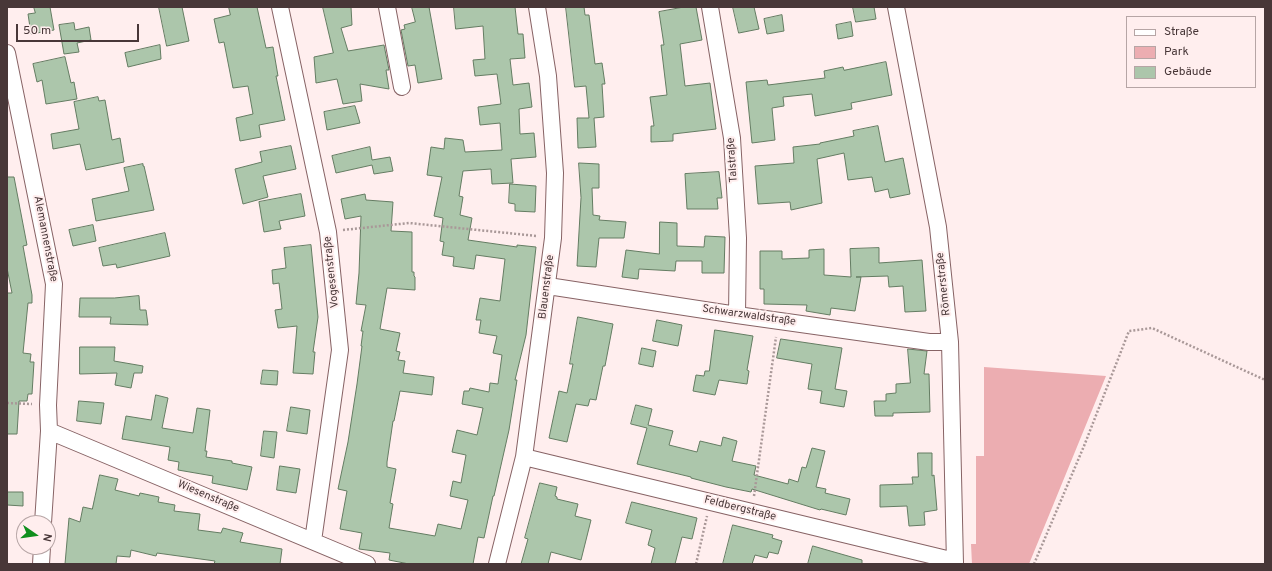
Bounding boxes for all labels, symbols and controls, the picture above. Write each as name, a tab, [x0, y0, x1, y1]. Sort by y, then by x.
scale bar	[18, 16, 141, 42]
legend	[1126, 16, 1256, 88]
text: 50 m	[23, 23, 51, 39]
text: Straße	[1164, 24, 1199, 40]
text: Park	[1164, 44, 1189, 60]
text: Gebäude	[1164, 64, 1212, 80]
street label: Talstraße	[725, 137, 741, 183]
street label: Alemannenstraße	[30, 195, 60, 283]
street label: Vogesenstraße	[322, 235, 342, 309]
street label: Römerstraße	[934, 252, 954, 316]
street label: Blauenstraße	[536, 254, 558, 320]
street label: Schwarzwaldstraße	[701, 303, 797, 329]
street label: Wiesenstraße	[175, 478, 241, 516]
street label: Feldbergstraße	[703, 494, 777, 524]
north arrow	[16, 515, 56, 555]
text: N	[39, 532, 54, 543]

